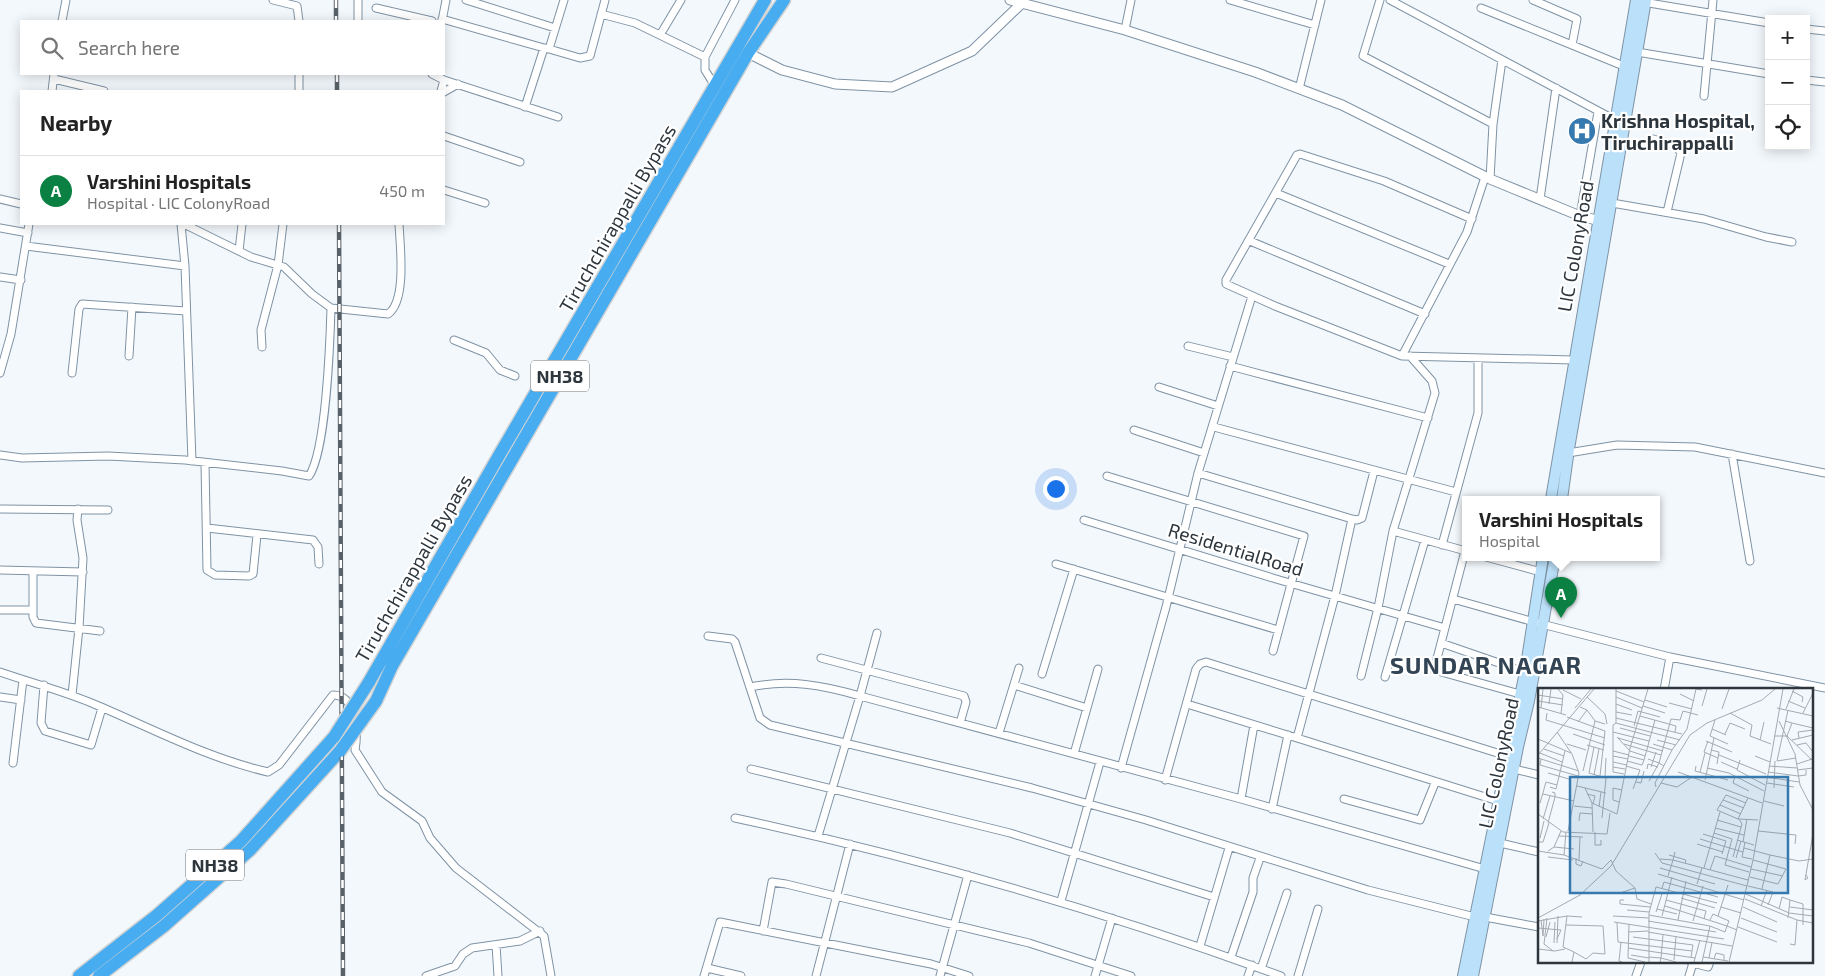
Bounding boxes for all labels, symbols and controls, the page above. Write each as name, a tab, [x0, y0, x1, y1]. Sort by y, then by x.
map controls	[1765, 15, 1810, 150]
button: +	[1765, 15, 1810, 60]
search box	[20, 20, 445, 75]
icon: search	[38, 34, 66, 62]
text: Search here	[78, 36, 180, 59]
button: −	[1765, 60, 1810, 105]
button: locate	[1765, 105, 1810, 150]
place label: Krishna Hospital, Tiruchirappalli	[1601, 109, 1755, 154]
text: Nearby	[40, 110, 112, 135]
hospital icon: Krishna Hospital, Tiruchirappalli	[1567, 116, 1597, 146]
street label: Tiruchchirappalli Bypass	[554, 120, 680, 316]
text: Varshini Hospitals	[87, 170, 251, 193]
street label: LIC ColonyRoad	[1552, 179, 1598, 313]
text: A	[51, 181, 61, 200]
text: 450 m	[379, 181, 425, 200]
text: Hospital · LIC ColonyRoad	[87, 193, 270, 212]
road number: NH38	[531, 361, 589, 392]
street label: Tiruchchirappalli Bypass	[350, 470, 476, 666]
your location	[1043, 476, 1069, 502]
popup	[1462, 496, 1660, 561]
text: Varshini Hospitals	[1479, 508, 1643, 531]
street label: ResidentialRoad	[1166, 518, 1306, 580]
text: Hospital	[1479, 531, 1540, 550]
pin: A	[1545, 577, 1577, 618]
district label: SUNDAR NAGAR	[1390, 650, 1582, 679]
inset map	[1538, 688, 1812, 964]
street label: LIC ColonyRoad	[1473, 696, 1523, 830]
road number: NH38	[186, 850, 244, 880]

